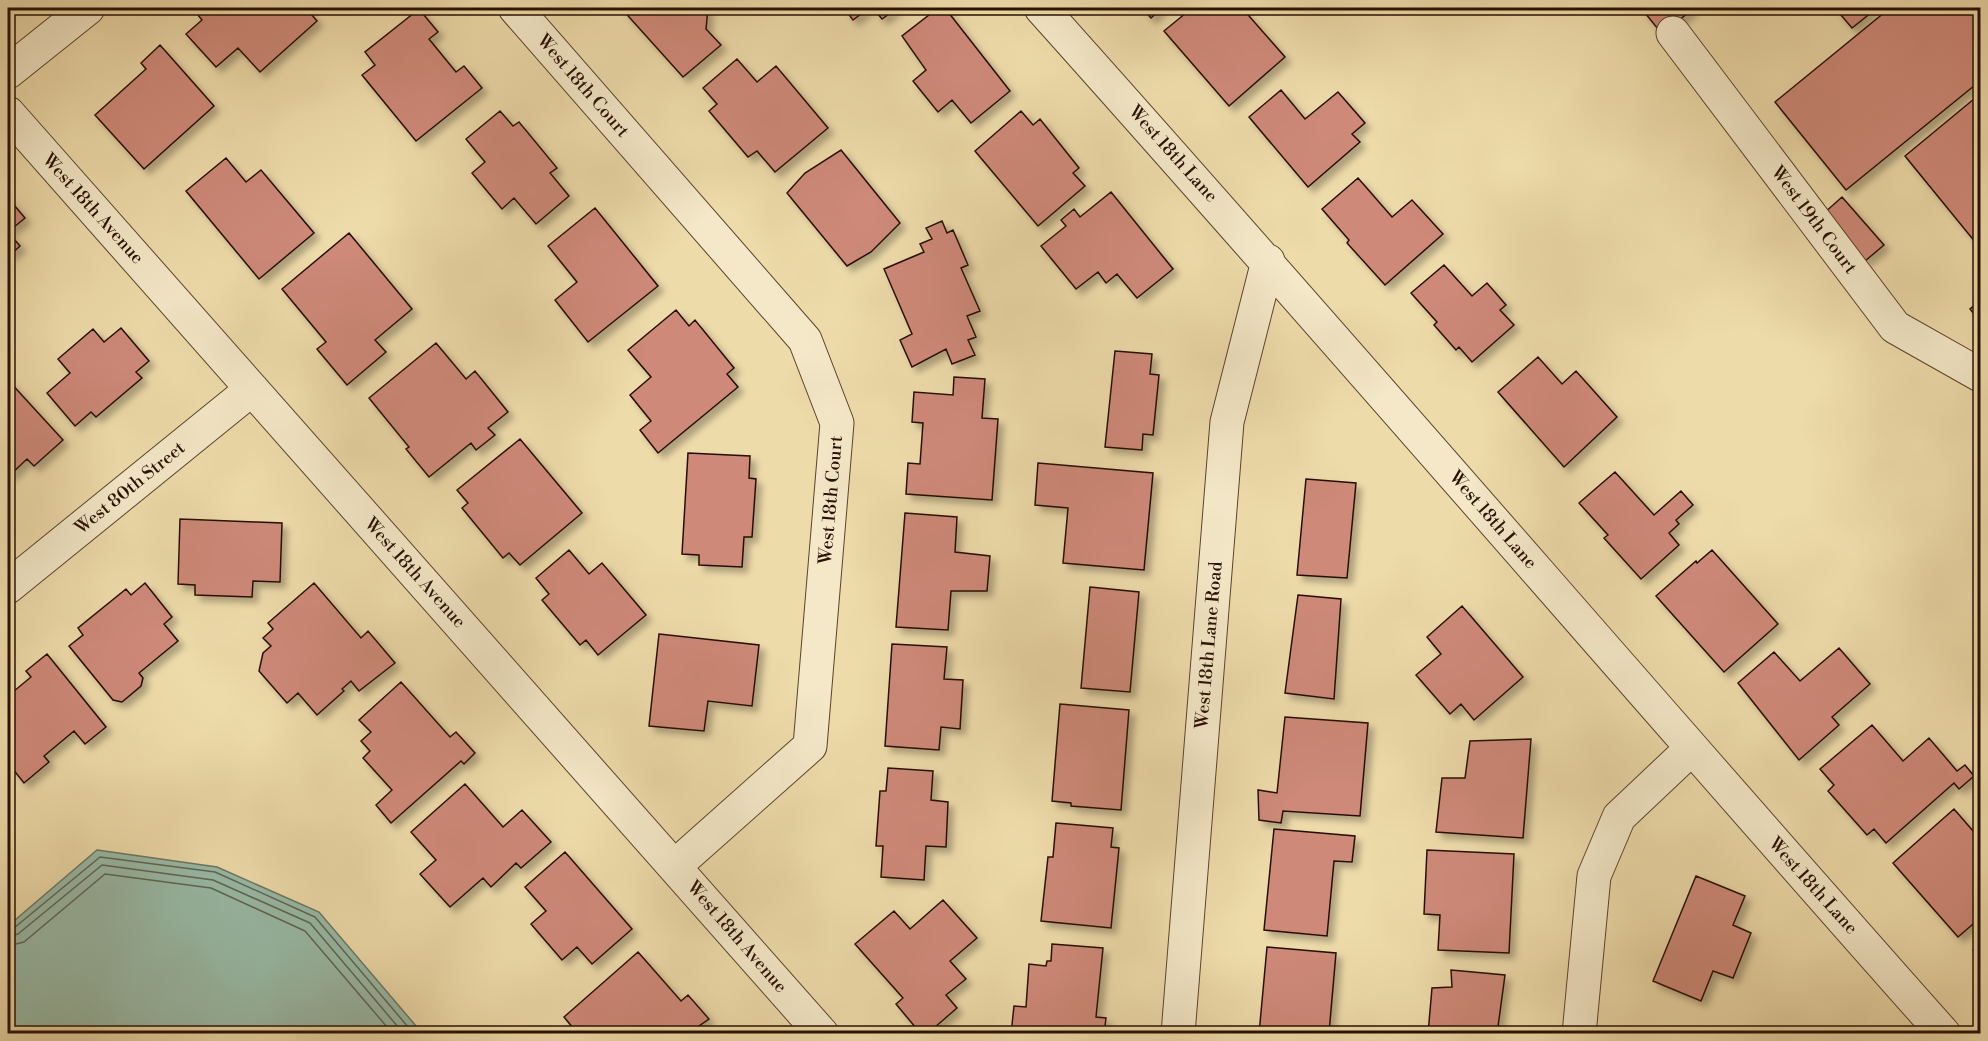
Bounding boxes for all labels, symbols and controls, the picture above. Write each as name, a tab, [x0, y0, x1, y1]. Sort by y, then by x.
street label: West 18th Court	[531, 29, 634, 143]
street label: West 18th Lane	[1123, 100, 1223, 207]
street label: West 18th Avenue	[37, 148, 149, 269]
street label: West 19th Court	[1765, 161, 1862, 279]
street label: West 18th Court	[814, 434, 848, 566]
street label: West 80th Street	[69, 436, 190, 540]
street label: West 18th Lane	[1443, 465, 1542, 574]
street label: West 18th Avenue	[359, 512, 471, 633]
street label: West 18th Lane Road	[1190, 559, 1228, 731]
street label: West 18th Lane	[1763, 832, 1863, 939]
street label: West 18th Avenue	[681, 875, 792, 998]

